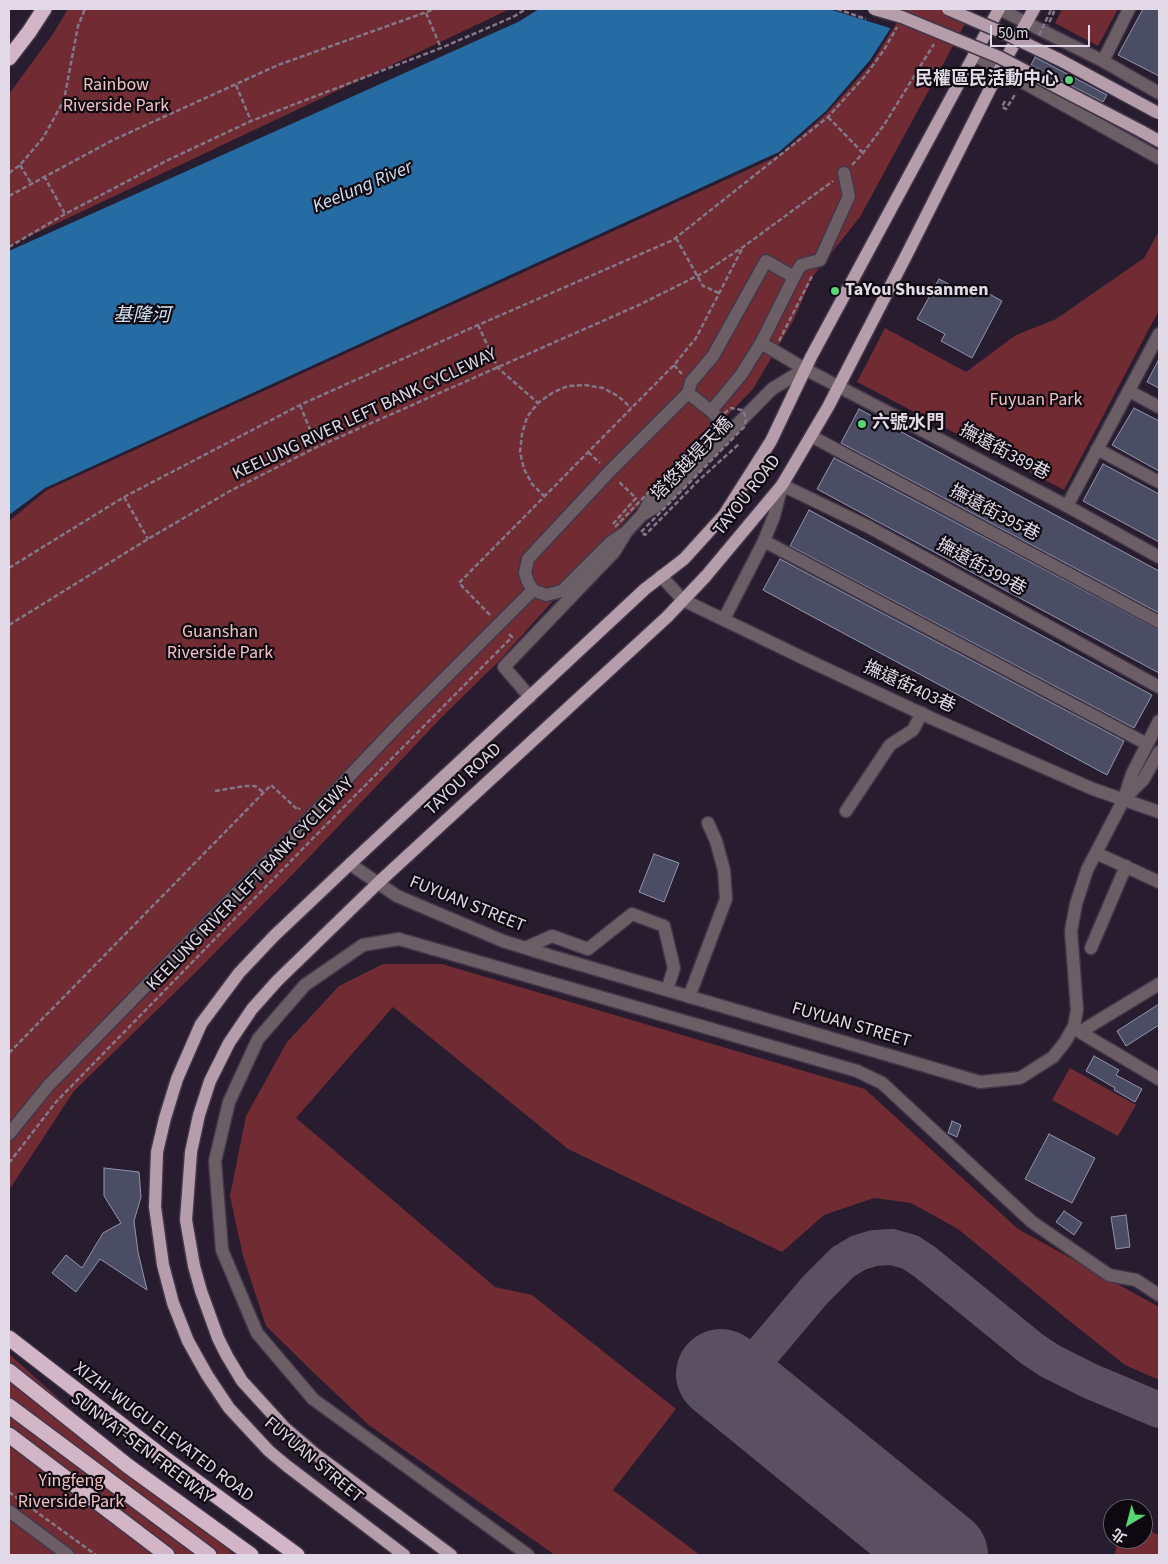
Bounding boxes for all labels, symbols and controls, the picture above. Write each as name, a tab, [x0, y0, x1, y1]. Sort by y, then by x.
scale bar	[993, 15, 1093, 47]
text: 50 m	[998, 23, 1028, 44]
place label: 民權區民活動中心	[915, 69, 1059, 91]
marker: 民權區民活動中心	[1063, 74, 1075, 86]
park label: Rainbow Riverside Park	[63, 75, 169, 118]
water label: Keelung River	[310, 157, 416, 219]
place label: TaYou Shusanmen	[845, 280, 988, 302]
marker: TaYou Shusanmen	[829, 285, 841, 297]
water label: 基隆河	[114, 306, 170, 328]
street label: KEELUNG RIVER LEFT BANK CYCLEWAY	[230, 344, 500, 486]
park label: Fuyuan Park	[990, 390, 1082, 412]
place label: 六號水門	[872, 413, 944, 435]
street label: 塔悠越堤天橋	[648, 414, 738, 506]
marker: 六號水門	[856, 418, 868, 430]
street label: 撫遠街389巷	[955, 420, 1053, 486]
street label: TAYOU ROAD	[710, 451, 786, 541]
street label: 撫遠街395巷	[945, 481, 1043, 547]
street label: 撫遠街399巷	[933, 535, 1029, 601]
park label: Guanshan Riverside Park	[167, 622, 273, 664]
street label: 撫遠街403巷	[860, 657, 958, 719]
street label: TAYOU ROAD	[421, 739, 507, 821]
street label: KEELUNG RIVER LEFT BANK CYCLEWAY	[143, 774, 359, 996]
street label: FUYUAN STREET	[406, 872, 528, 938]
street label: FUYUAN STREET	[789, 999, 913, 1053]
street label: XIZHI-WUGU ELEVATED ROAD	[69, 1358, 257, 1508]
street label: SUN YAT-SEN FREEWAY	[66, 1389, 216, 1509]
street label: FUYUAN STREET	[259, 1413, 367, 1509]
park label: Yingfeng Riverside Park	[18, 1471, 124, 1514]
north arrow	[1103, 1499, 1153, 1549]
text: 北	[1108, 1523, 1131, 1547]

